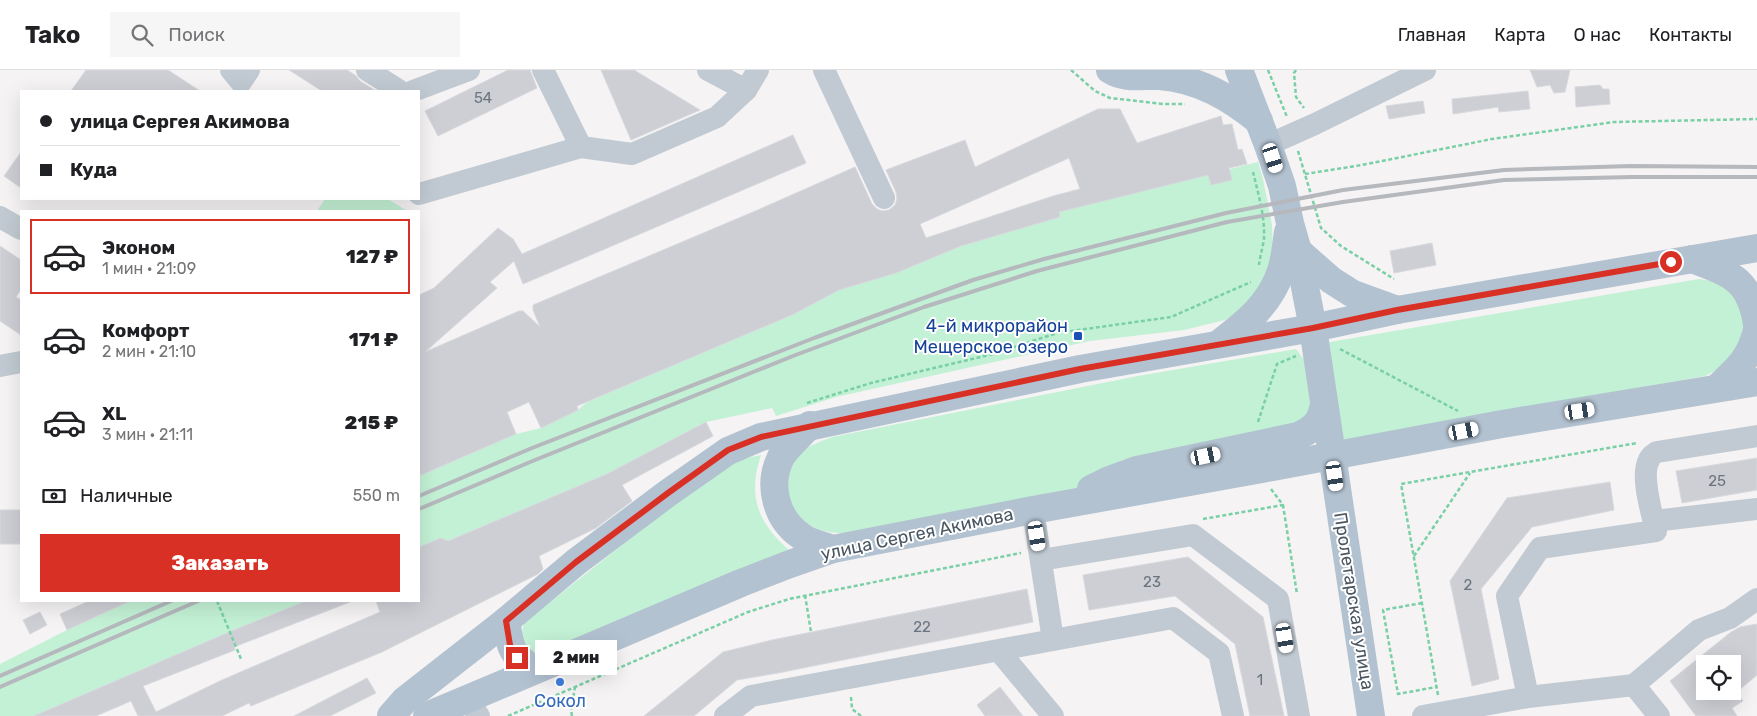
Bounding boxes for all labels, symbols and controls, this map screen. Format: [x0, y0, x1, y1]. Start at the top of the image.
search box [110, 12, 460, 57]
text: Tako [25, 21, 80, 49]
icon: search [128, 21, 156, 49]
text: Поиск [168, 23, 225, 46]
text: Главная [1398, 24, 1466, 46]
text: Карта [1494, 24, 1546, 46]
text: О нас [1574, 24, 1621, 46]
text: Контакты [1649, 24, 1732, 46]
house number: 54 [474, 89, 492, 107]
text: улица Сергея Акимова [70, 110, 290, 133]
car [1261, 141, 1284, 175]
text: Куда [70, 158, 117, 181]
icon: car [42, 234, 87, 279]
text: Эконом [102, 236, 175, 259]
text: 127 ₽ [346, 245, 398, 268]
route start [1660, 251, 1682, 273]
text: 1 мин · 21:09 [102, 259, 196, 278]
place label: 4-й микрорайон Мещерское озеро [914, 315, 1068, 358]
icon: car [42, 317, 87, 362]
text: Комфорт [102, 319, 189, 342]
text: 171 ₽ [349, 328, 398, 351]
marker: 4-й микрорайон Мещерское озеро [1072, 330, 1084, 342]
text: 2 мин · 21:10 [102, 342, 196, 361]
icon: car [42, 400, 87, 445]
car [1564, 401, 1595, 421]
text: XL [102, 402, 126, 425]
text: 215 ₽ [345, 411, 398, 434]
car [1447, 421, 1480, 441]
text: 3 мин · 21:11 [102, 425, 193, 444]
car [1189, 446, 1222, 466]
car [1325, 460, 1344, 492]
house number: 25 [1708, 472, 1726, 490]
icon: cash [40, 482, 68, 510]
text: Наличные [80, 484, 173, 507]
text: 550 m [353, 486, 400, 505]
street label: улица Сергея Акимова [819, 503, 1015, 565]
street label: Пролетарская улица [1329, 511, 1379, 691]
car [1027, 520, 1046, 552]
button: Заказать [40, 534, 400, 592]
house number: 23 [1143, 573, 1161, 591]
house number: 2 [1464, 576, 1473, 594]
house number: 22 [913, 618, 931, 636]
car [1275, 622, 1294, 654]
callout: 2 мин [534, 640, 617, 676]
route end [506, 647, 528, 669]
text: 2 мин [553, 648, 599, 667]
map controls [1696, 655, 1741, 700]
button: locate [1696, 655, 1741, 700]
house number: 1 [1257, 671, 1263, 689]
marker: Сокол [554, 676, 566, 688]
place label: Сокол [534, 690, 586, 712]

